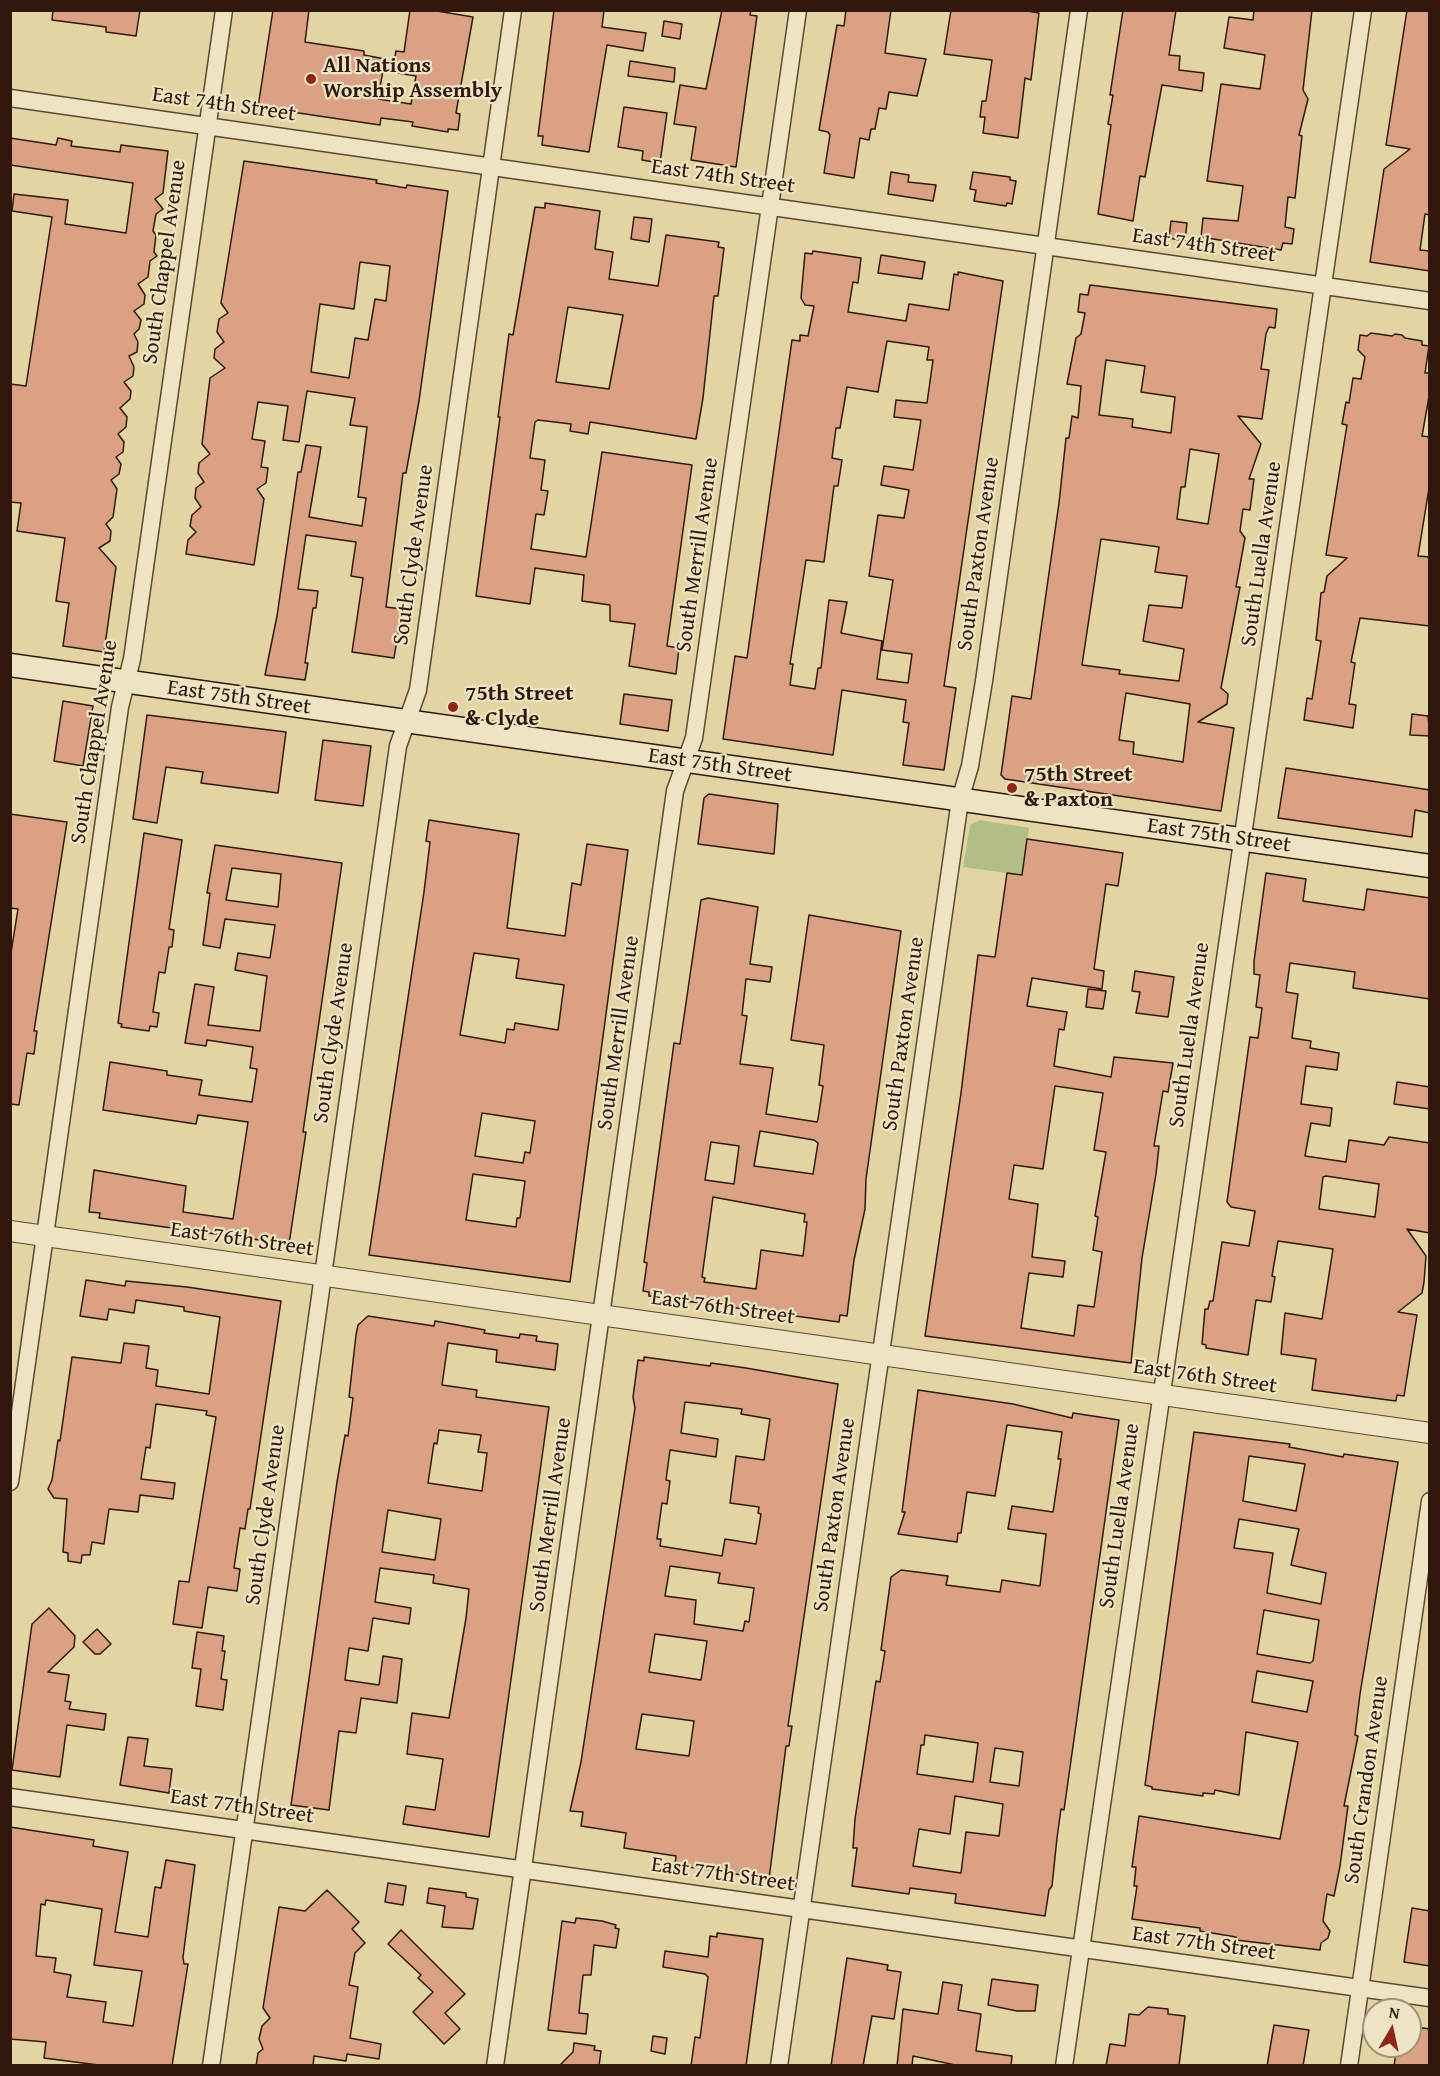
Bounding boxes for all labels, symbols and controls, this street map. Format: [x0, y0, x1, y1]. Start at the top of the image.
place label: All Nations Worship Assembly [323, 53, 502, 104]
marker: All Nations Worship Assembly [304, 72, 318, 86]
street label: East 74th Street [151, 82, 297, 128]
street label: East 74th Street [650, 154, 796, 200]
street label: South Chappel Avenue [138, 158, 192, 366]
street label: East 74th Street [1131, 223, 1277, 269]
street label: South Paxton Avenue [952, 455, 1006, 653]
street label: South Merrill Avenue [671, 456, 725, 654]
street label: South Luella Avenue [1236, 460, 1288, 648]
street label: South Clyde Avenue [388, 463, 440, 647]
street label: South Chappel Avenue [66, 638, 124, 846]
street label: East 75th Street [166, 675, 312, 721]
place label: 75th Street & Clyde [465, 681, 574, 732]
marker: 75th Street & Clyde [446, 700, 460, 714]
street label: East 75th Street [647, 743, 793, 789]
place label: 75th Street & Paxton [1024, 762, 1133, 813]
marker: 75th Street & Paxton [1005, 781, 1019, 795]
street label: East 75th Street [1146, 813, 1292, 859]
street label: South Merrill Avenue [592, 934, 646, 1132]
street label: South Paxton Avenue [877, 935, 931, 1133]
street label: South Clyde Avenue [308, 941, 360, 1125]
street label: South Luella Avenue [1164, 941, 1216, 1129]
street label: East 76th Street [169, 1217, 315, 1263]
street label: East 76th Street [650, 1285, 796, 1331]
street label: East 76th Street [1132, 1354, 1278, 1400]
street label: South Merrill Avenue [524, 1416, 578, 1614]
street label: South Paxton Avenue [808, 1416, 862, 1614]
street label: South Luella Avenue [1094, 1422, 1146, 1610]
street label: South Clyde Avenue [240, 1423, 292, 1607]
street label: South Crandon Avenue [1339, 1674, 1395, 1886]
street label: East 77th Street [169, 1784, 315, 1830]
street label: East 77th Street [650, 1852, 796, 1898]
street label: East 77th Street [1131, 1921, 1277, 1967]
north arrow [1362, 1998, 1422, 2058]
text: N [1387, 2000, 1402, 2025]

